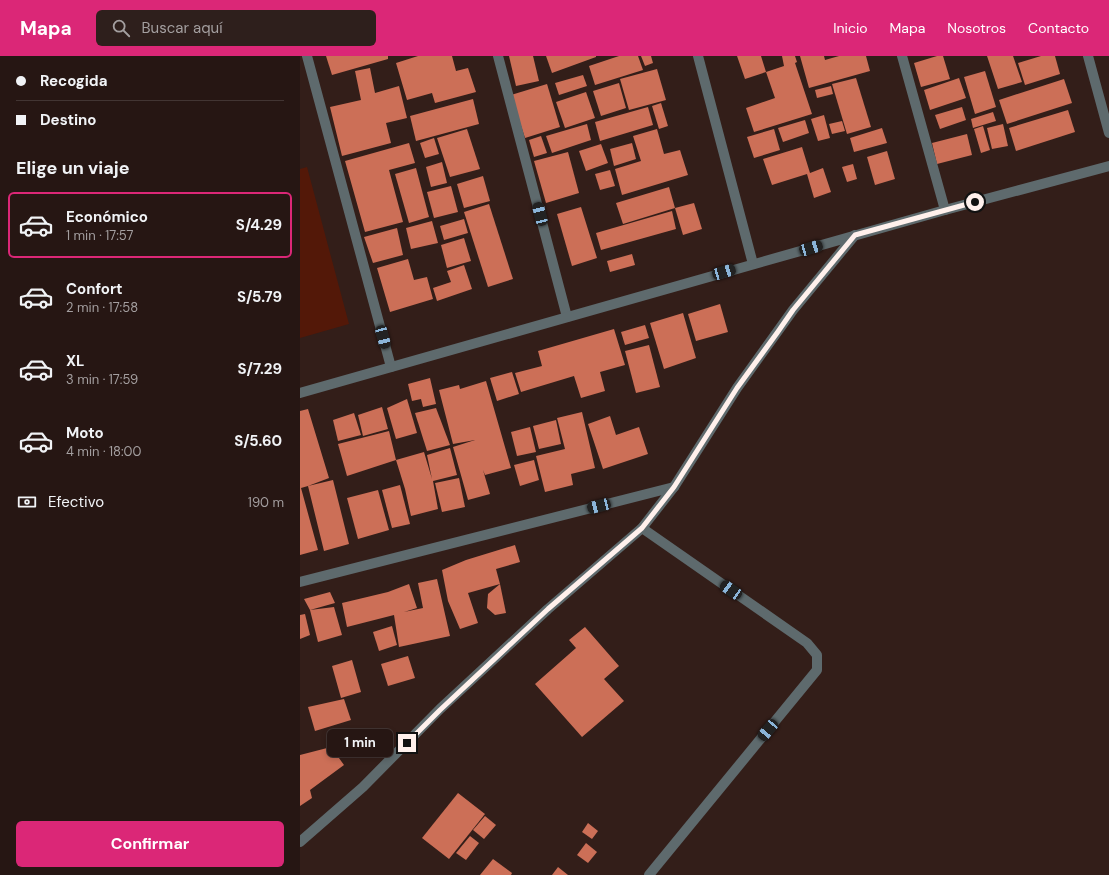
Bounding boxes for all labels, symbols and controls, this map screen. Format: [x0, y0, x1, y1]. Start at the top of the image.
search box [96, 10, 376, 46]
text: Mapa [20, 16, 72, 41]
icon: search [110, 17, 132, 39]
text: Buscar aquí [142, 18, 223, 38]
text: Inicio [833, 19, 868, 37]
text: Mapa [890, 19, 925, 37]
text: Nosotros [947, 19, 1006, 37]
text: Contacto [1028, 19, 1089, 37]
text: Recogida [40, 71, 107, 91]
text: Destino [40, 110, 96, 130]
text: Elige un viaje [16, 156, 130, 180]
route start [966, 193, 984, 211]
car [531, 201, 549, 227]
icon: car [18, 207, 54, 243]
text: Económico [66, 207, 148, 227]
text: S/4.29 [236, 215, 282, 235]
text: 1 min · 17:57 [66, 227, 133, 244]
car [798, 239, 824, 257]
car [711, 263, 737, 281]
icon: car [18, 279, 54, 315]
text: Confort [66, 279, 123, 299]
text: S/5.79 [237, 287, 282, 307]
text: 2 min · 17:58 [66, 299, 138, 316]
car [374, 324, 392, 350]
icon: car [18, 351, 54, 387]
text: XL [66, 351, 84, 371]
text: S/7.29 [237, 359, 282, 379]
text: 3 min · 17:59 [66, 371, 138, 388]
icon: car [18, 423, 54, 459]
text: Moto [66, 423, 104, 443]
text: S/5.60 [234, 431, 282, 451]
text: 4 min · 18:00 [66, 443, 141, 460]
icon: cash [16, 491, 38, 513]
text: Efectivo [48, 492, 104, 512]
text: 190 m [248, 494, 284, 511]
car [586, 497, 612, 515]
car [718, 578, 744, 602]
car [756, 717, 780, 743]
callout: 1 min [327, 729, 393, 757]
text: 1 min [344, 734, 376, 751]
route end [398, 734, 416, 752]
button: Confirmar [16, 821, 284, 867]

